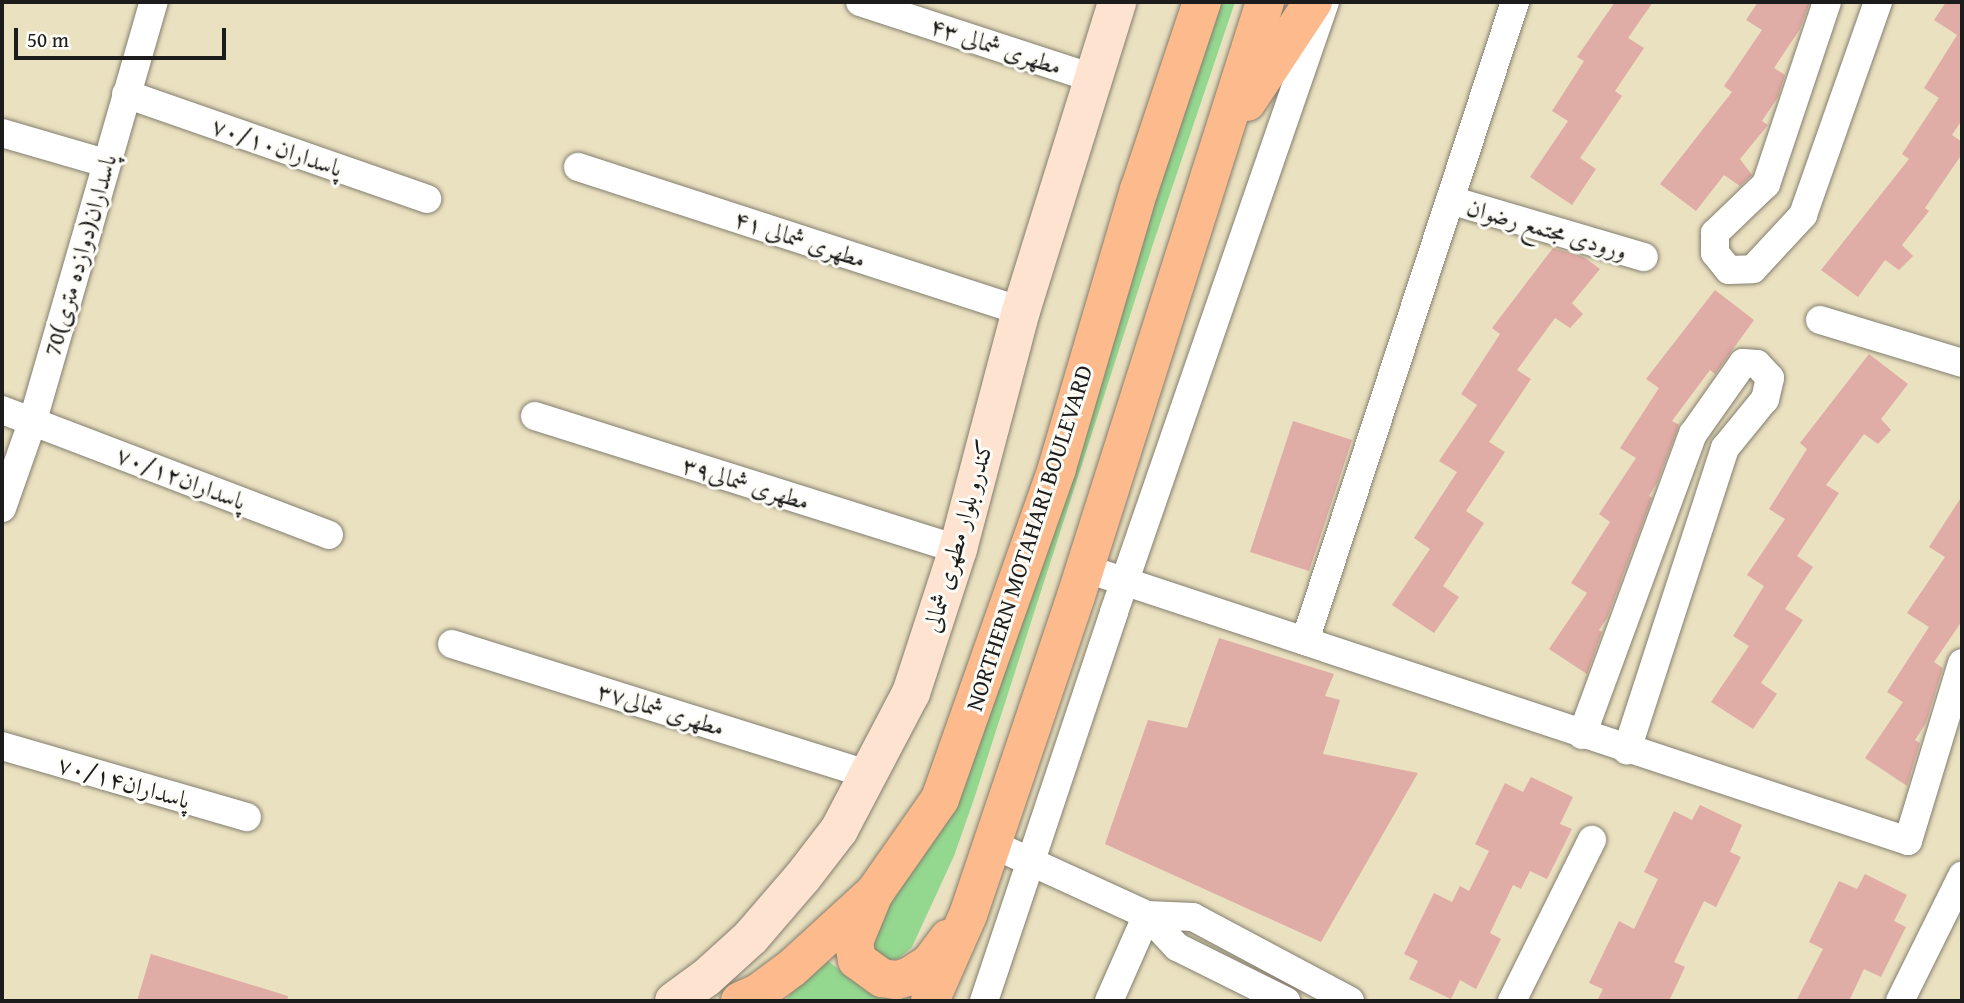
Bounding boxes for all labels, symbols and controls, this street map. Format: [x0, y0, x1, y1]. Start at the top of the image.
street label: مطهرى شمالى ۴۳ [927, 11, 1065, 81]
scale bar [18, 14, 229, 58]
text: 50 m [27, 24, 69, 55]
street label: پاسداران۷۰/۱۰ [208, 111, 346, 183]
street label: 70پاسداران(دوازده متری) [37, 151, 123, 359]
street label: ورودی مجتمع رضوان [1464, 192, 1630, 266]
street label: ۴۱ مطهرى شمالى [731, 204, 869, 274]
street label: NORTHERN MOTAHARI BOULEVARD [959, 361, 1099, 715]
street label: کندرو بلوار مطهری شمالی [917, 436, 999, 636]
street label: پاسداران۷۰/۱۲ [112, 440, 250, 516]
street label: مطهرى شمالى۳۹ [679, 450, 813, 516]
street label: مطهرى شمالى۳۷ [594, 676, 728, 742]
street label: پاسداران۷۰/۱۴ [55, 749, 193, 815]

